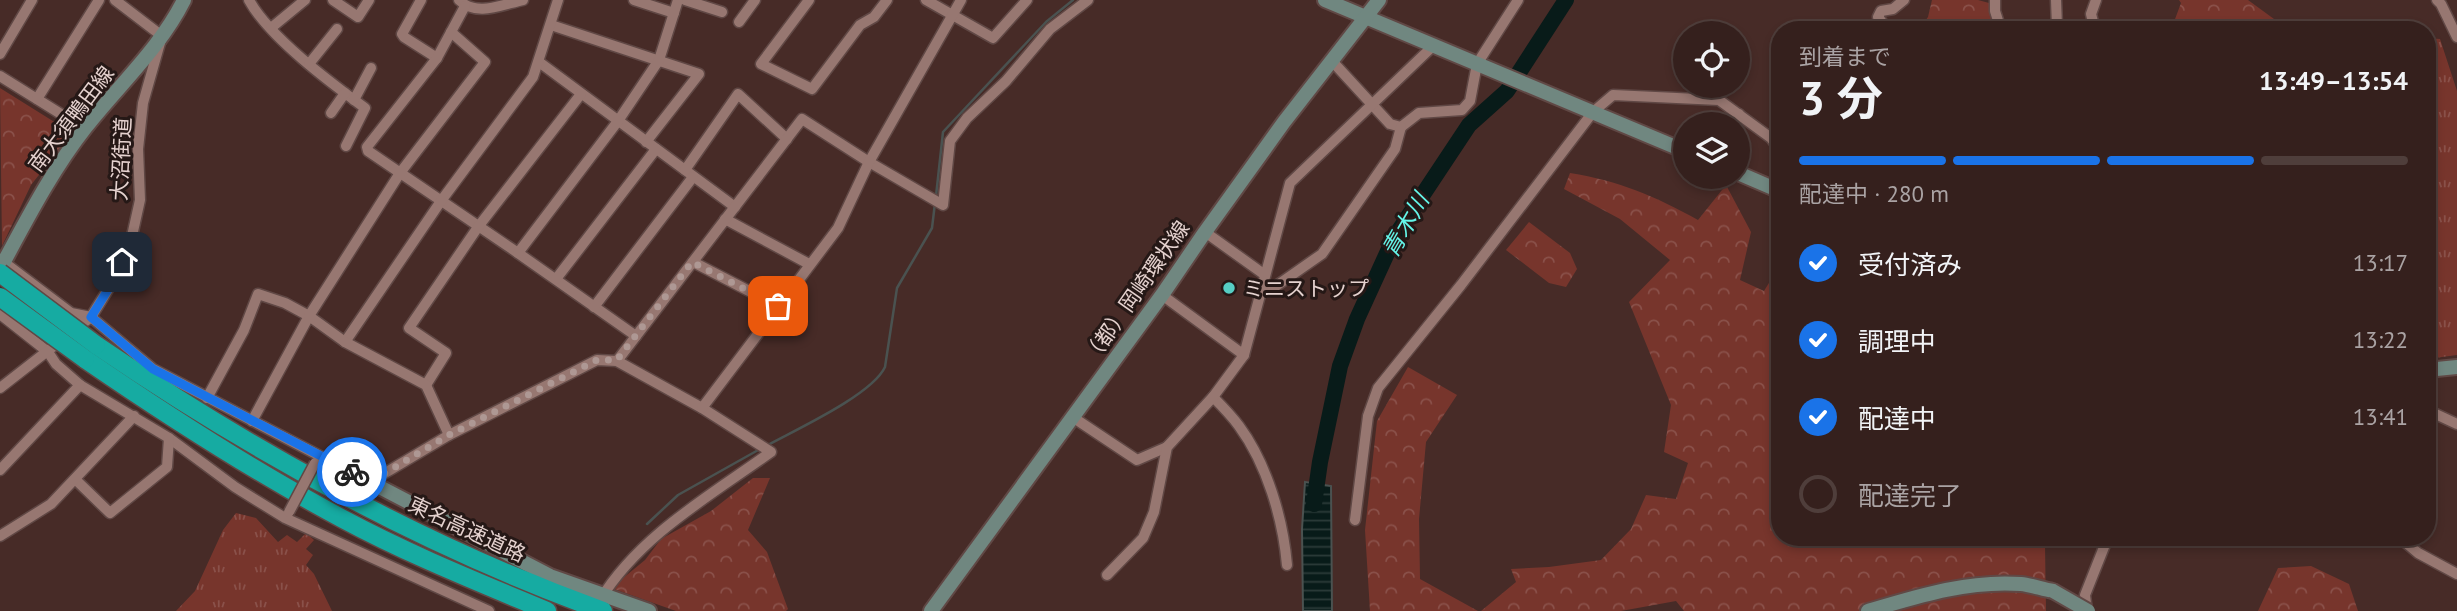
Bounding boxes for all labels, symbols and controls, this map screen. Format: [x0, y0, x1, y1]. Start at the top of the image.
map controls [1673, 21, 1750, 189]
button: locate [1673, 21, 1750, 98]
text: 到着まで [1799, 42, 1891, 71]
street label: 南大須鴨田線 [22, 61, 120, 177]
text: 13:49–13:54 [2259, 64, 2408, 97]
text: 3 分 [1799, 68, 1883, 128]
button: layers [1673, 112, 1750, 189]
street label: 大沼街道 [105, 116, 137, 202]
text: 配達中 · 280 m [1799, 179, 1949, 208]
water label: 青木川 [1375, 185, 1436, 262]
street label: （都）岡崎環状線 [1077, 215, 1195, 369]
pin [92, 232, 152, 292]
icon: home [103, 243, 141, 281]
icon: check [1799, 244, 1837, 282]
text: 受付済み [1858, 248, 1962, 281]
text: 13:17 [2353, 248, 2408, 277]
place label: ミニストップ [1243, 275, 1369, 302]
pin [748, 276, 808, 336]
marker: ミニストップ [1221, 280, 1237, 296]
icon: bag [759, 287, 797, 325]
icon: check [1799, 321, 1837, 359]
text: 調理中 [1858, 325, 1936, 358]
text: 13:22 [2353, 325, 2408, 354]
icon: check [1799, 398, 1837, 436]
text: 配達中 [1858, 402, 1936, 435]
text: 13:41 [2353, 402, 2408, 431]
courier [317, 437, 387, 507]
icon: bike [333, 453, 371, 491]
text: 配達完了 [1858, 479, 1962, 512]
street label: 東名高速道路 [404, 490, 530, 568]

